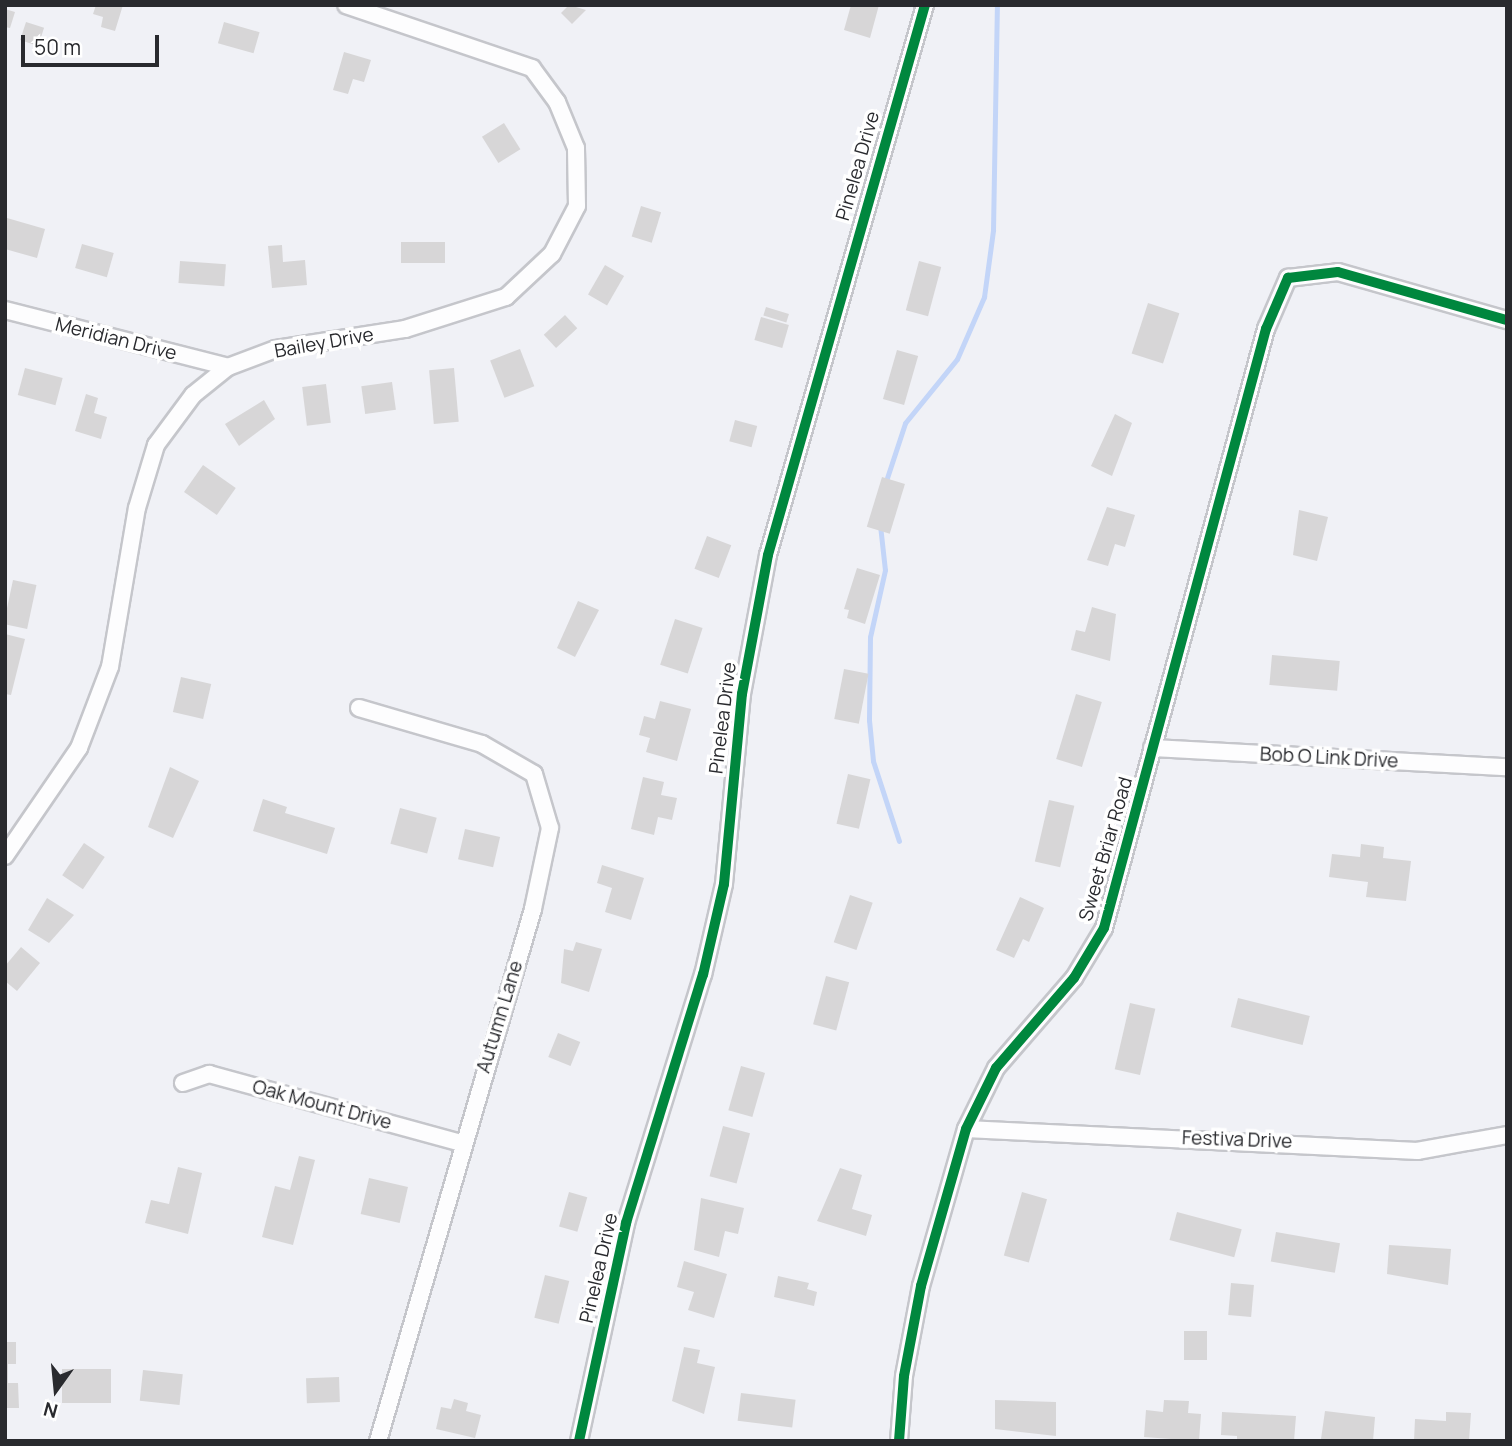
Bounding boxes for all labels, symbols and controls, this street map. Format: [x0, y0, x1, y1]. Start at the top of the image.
scale bar [24, 21, 163, 65]
text: 50 m [34, 33, 81, 61]
street label: Pinelea Drive [832, 109, 884, 223]
street label: Meridian Drive [53, 313, 179, 365]
street label: Bailey Drive [273, 323, 375, 363]
street label: Pinelea Drive [705, 661, 741, 775]
street label: Bob O Link Drive [1259, 743, 1399, 773]
street label: Sweet Briar Road [1075, 774, 1137, 924]
street label: Autumn Lane [472, 958, 528, 1076]
street label: Oak Mount Drive [250, 1075, 394, 1135]
street label: Festiva Drive [1182, 1127, 1292, 1153]
street label: Pinelea Drive [575, 1211, 623, 1325]
north arrow [21, 1355, 91, 1425]
text: N [41, 1396, 61, 1425]

